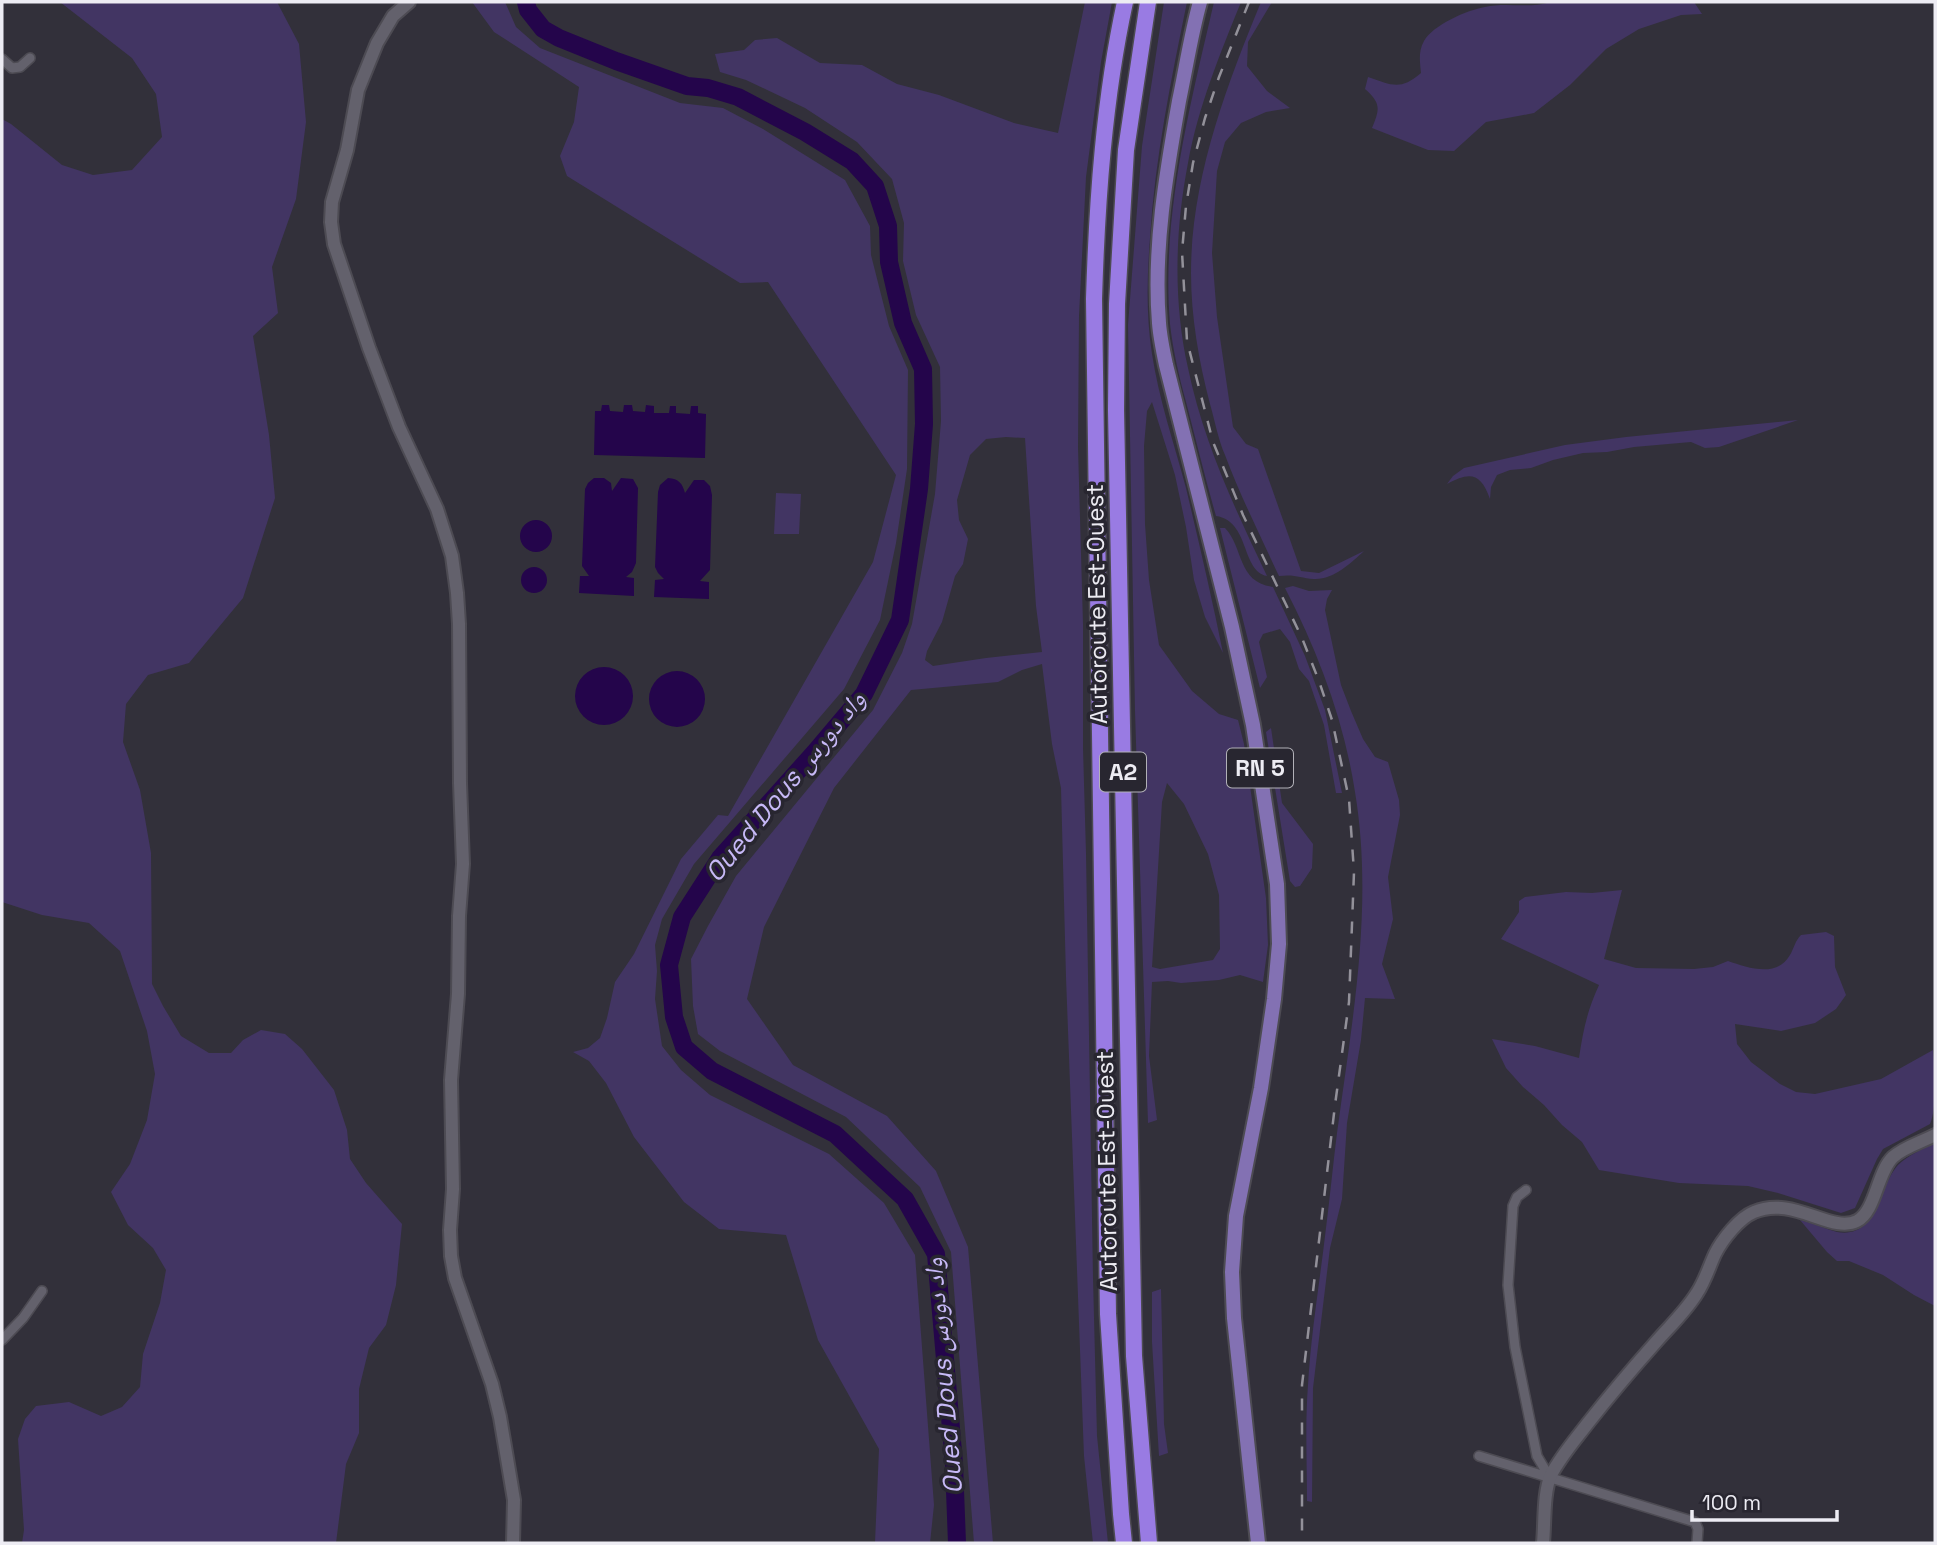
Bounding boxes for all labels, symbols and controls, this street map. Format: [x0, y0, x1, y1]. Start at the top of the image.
street label: Autoroute Est-Ouest [1079, 484, 1114, 724]
water label: Oued Dous واد دورس [697, 683, 873, 889]
road number: RN 5 [1227, 748, 1293, 788]
road number: A2 [1100, 752, 1146, 792]
street label: Autoroute Est-Ouest [1089, 1051, 1124, 1291]
water label: Oued Dous واد دورس [916, 1257, 970, 1495]
scale bar [1692, 1478, 1837, 1522]
text: 100 m [1702, 1489, 1761, 1516]

